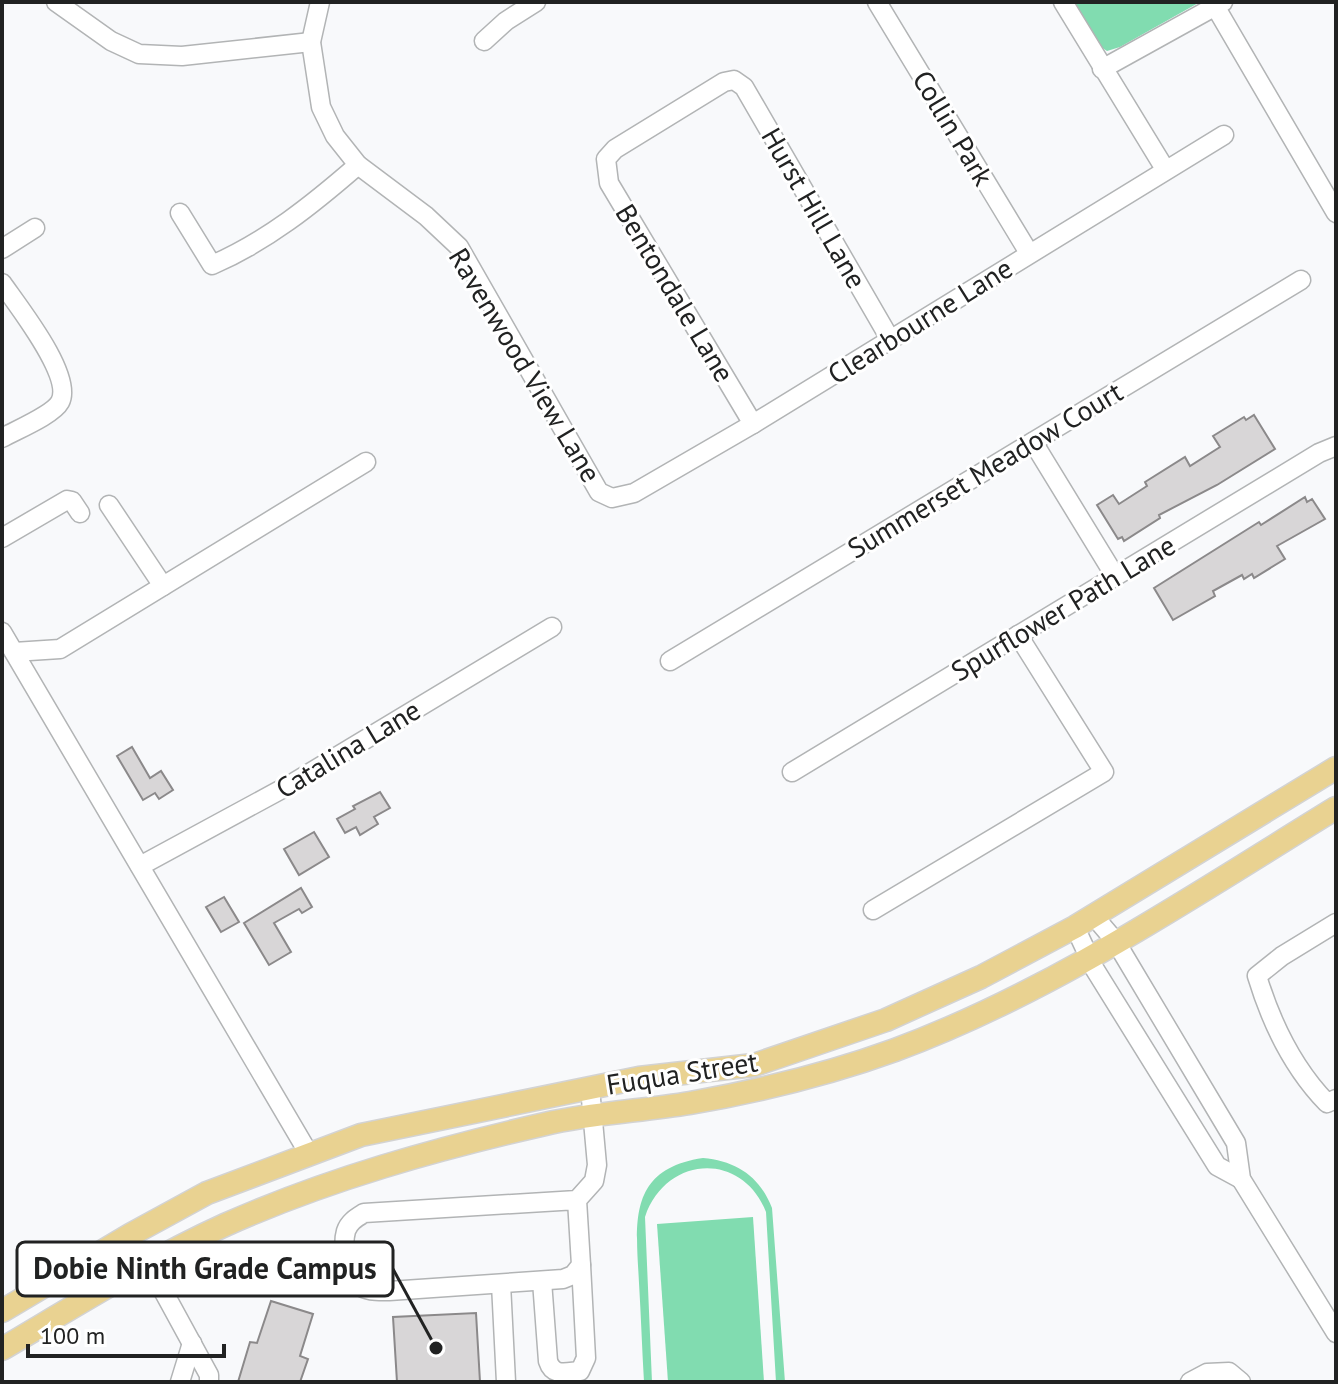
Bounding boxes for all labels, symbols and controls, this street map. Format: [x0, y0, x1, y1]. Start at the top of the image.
street label: Collin Park [905, 63, 1003, 193]
street label: Hurst Hill Lane [753, 121, 875, 295]
street label: Bentondale Lane [608, 197, 743, 389]
street label: Ravenwood View Lane [441, 241, 610, 489]
street label: Clearbourne Lane [821, 249, 1019, 392]
street label: Summerset Meadow Court [840, 372, 1130, 566]
street label: Spurflower Path Lane [944, 526, 1182, 689]
street label: Catalina Lane [269, 691, 427, 806]
street label: Fuqua Street [604, 1042, 761, 1103]
callout: Dobie Ninth Grade Campus [17, 1242, 393, 1296]
text: Dobie Ninth Grade Campus [33, 1248, 377, 1287]
scale bar [28, 1308, 224, 1358]
text: 100 m [40, 1320, 105, 1351]

